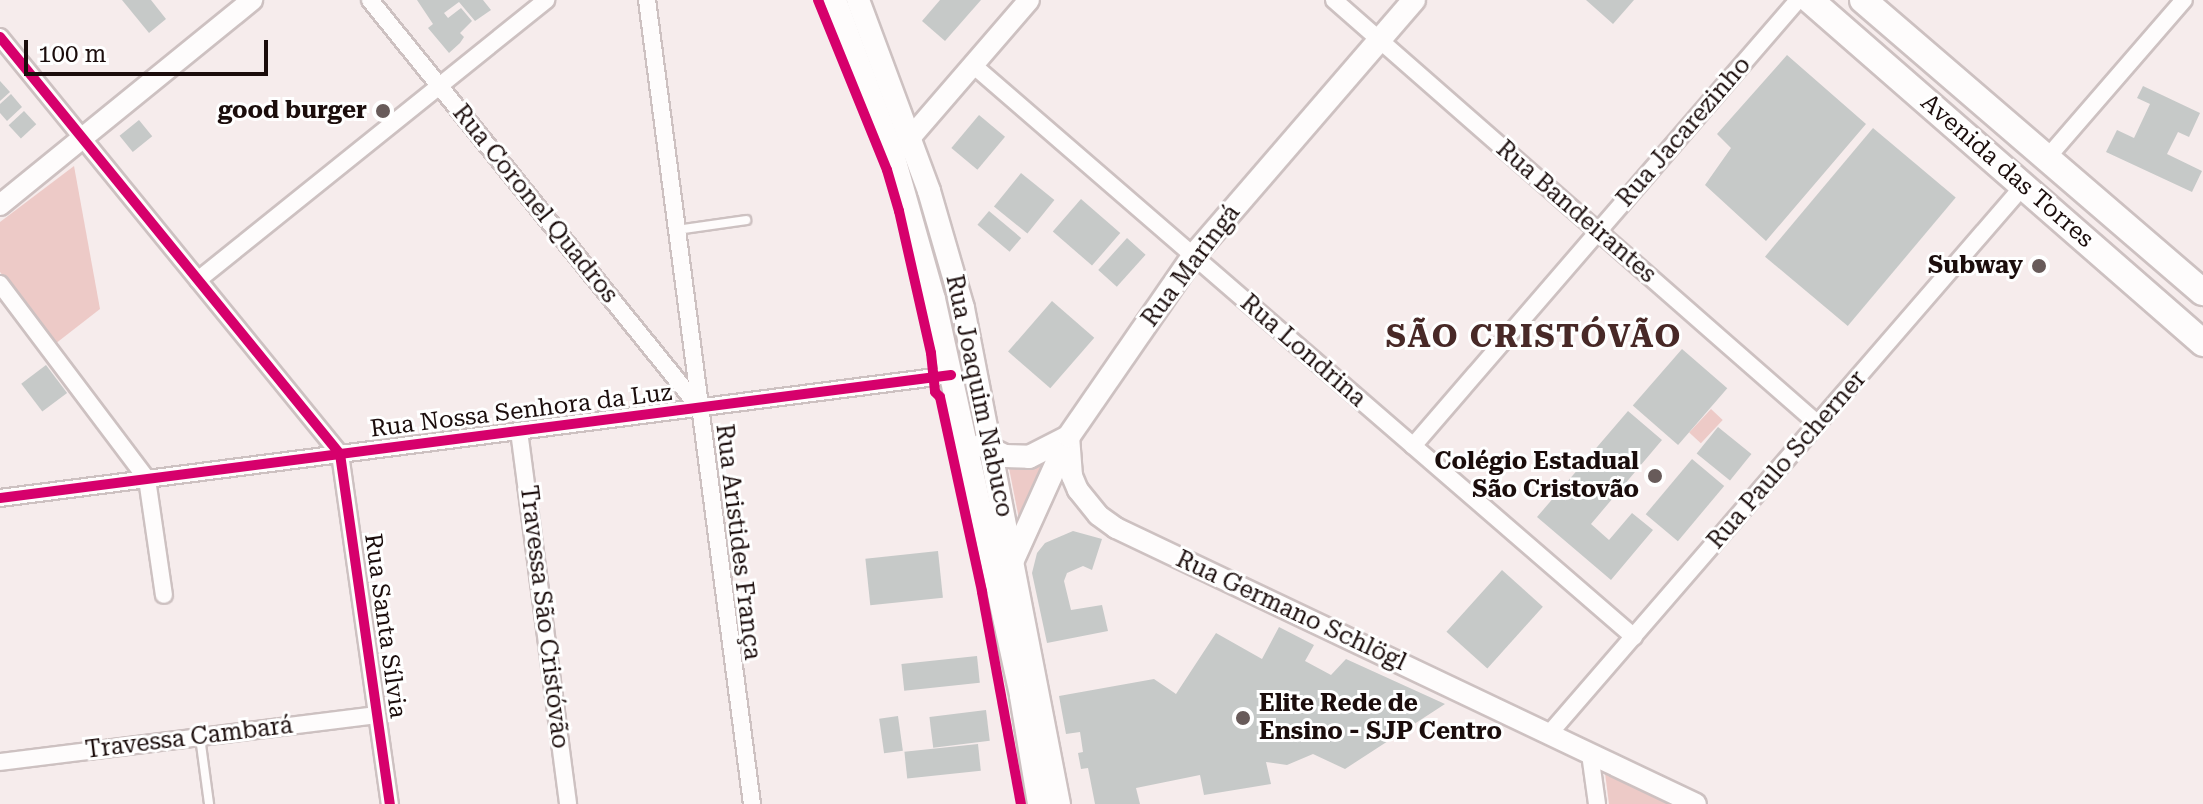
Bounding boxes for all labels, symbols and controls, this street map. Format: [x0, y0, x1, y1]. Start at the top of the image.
scale bar [28, 24, 272, 74]
text: 100 m [38, 40, 106, 68]
street label: Rua Jacarezinho [1611, 51, 1757, 213]
street label: Avenida das Torres [1915, 88, 2099, 254]
place label: good burger [218, 97, 367, 125]
street label: Rua Coronel Quadros [446, 99, 624, 309]
marker: good burger [374, 102, 392, 120]
street label: Rua Bandeirantes [1490, 135, 1662, 289]
street label: Rua Maringá [1136, 199, 1246, 333]
place label: Subway [1928, 252, 2023, 280]
marker: Subway [2030, 257, 2048, 275]
street label: Rua Joaquim Nabuco [939, 272, 1019, 520]
street label: Rua Londrina [1234, 289, 1372, 413]
district label: SÃO CRISTÓVÃO [1386, 317, 1682, 355]
street label: Rua Paulo Scherner [1702, 365, 1872, 555]
street label: Rua Nossa Senhora da Luz [369, 378, 673, 444]
street label: Rua Aristides França [709, 422, 767, 662]
place label: Colégio Estadual São Cristovão [1435, 448, 1639, 504]
marker: Colégio Estadual São Cristovão [1646, 467, 1664, 485]
street label: Travessa São Cristóvão [514, 484, 574, 750]
street label: Rua Santa Sílvia [358, 532, 412, 720]
street label: Rua Germano Schlögl [1171, 545, 1411, 677]
place label: Elite Rede de Ensino - SJP Centro [1259, 690, 1502, 746]
marker: Elite Rede de Ensino - SJP Centro [1234, 709, 1252, 727]
street label: Travessa Cambará [84, 711, 294, 765]

